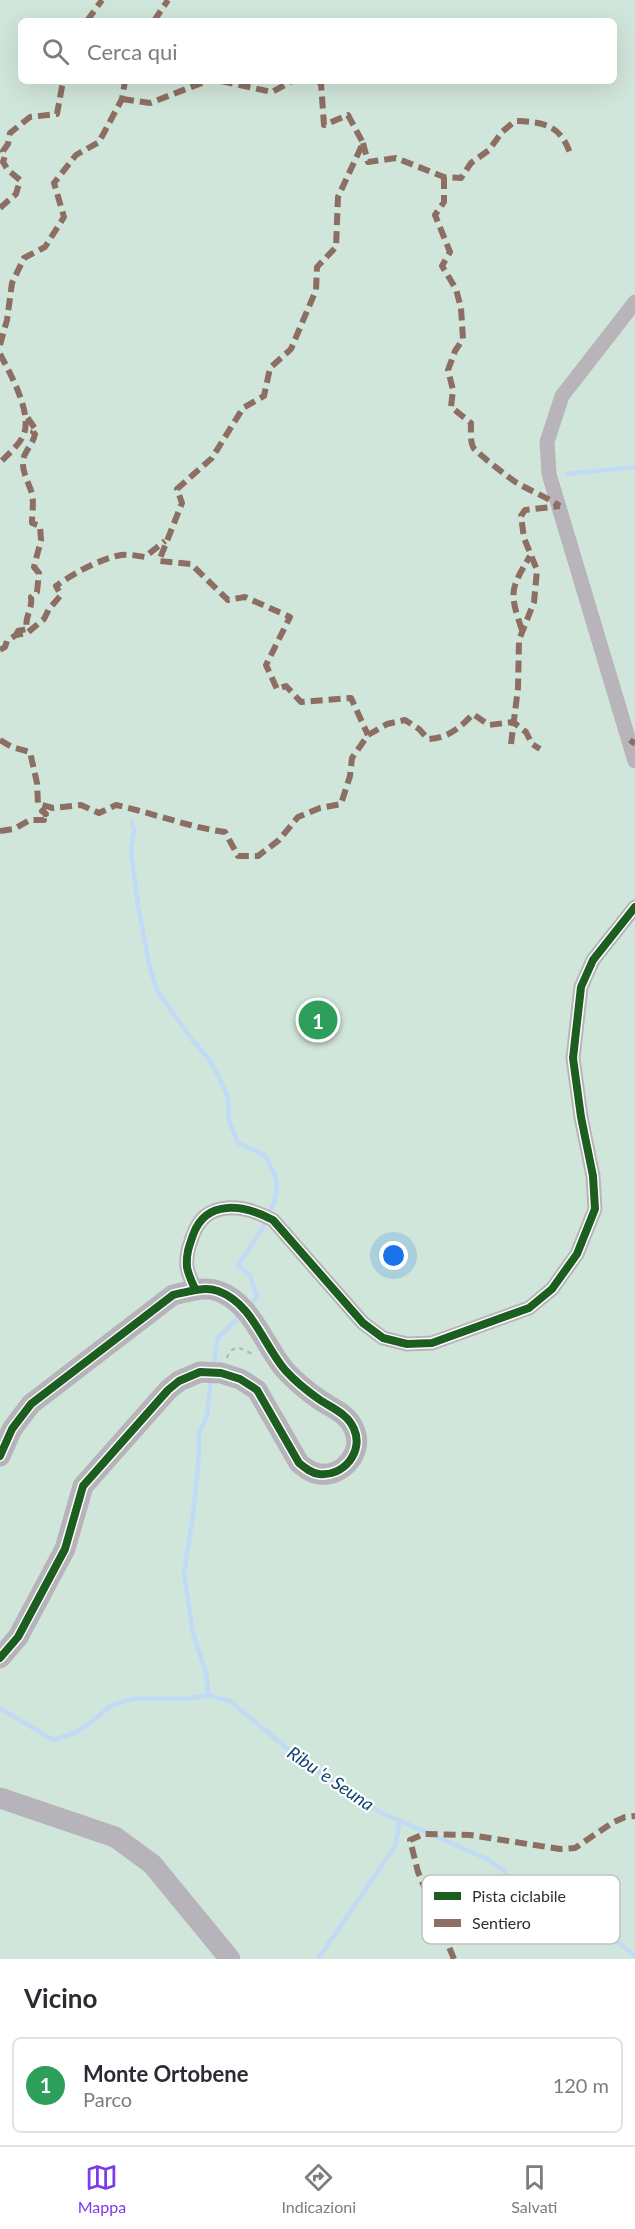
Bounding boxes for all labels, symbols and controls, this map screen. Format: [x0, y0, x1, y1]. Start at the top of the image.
search box [18, 18, 617, 84]
icon: search [39, 35, 72, 68]
text: Cerca qui [87, 38, 178, 65]
pin: 1 [298, 998, 338, 1042]
your location [379, 1241, 408, 1270]
water label: Ribu 'e Seuna [284, 1741, 378, 1815]
legend [422, 1875, 620, 1944]
text: Pista ciclabile [472, 1886, 566, 1905]
text: Sentiero [472, 1913, 531, 1932]
text: Vicino [24, 1982, 97, 2014]
text: Monte Ortobene [83, 2060, 248, 2087]
text: 1 [40, 2073, 51, 2097]
text: 120 m [553, 2073, 609, 2097]
text: Parco [83, 2087, 132, 2111]
tab: Mappa [78, 2161, 126, 2216]
tab: Indicazioni [281, 2161, 356, 2216]
tab: Salvati [511, 2161, 557, 2216]

